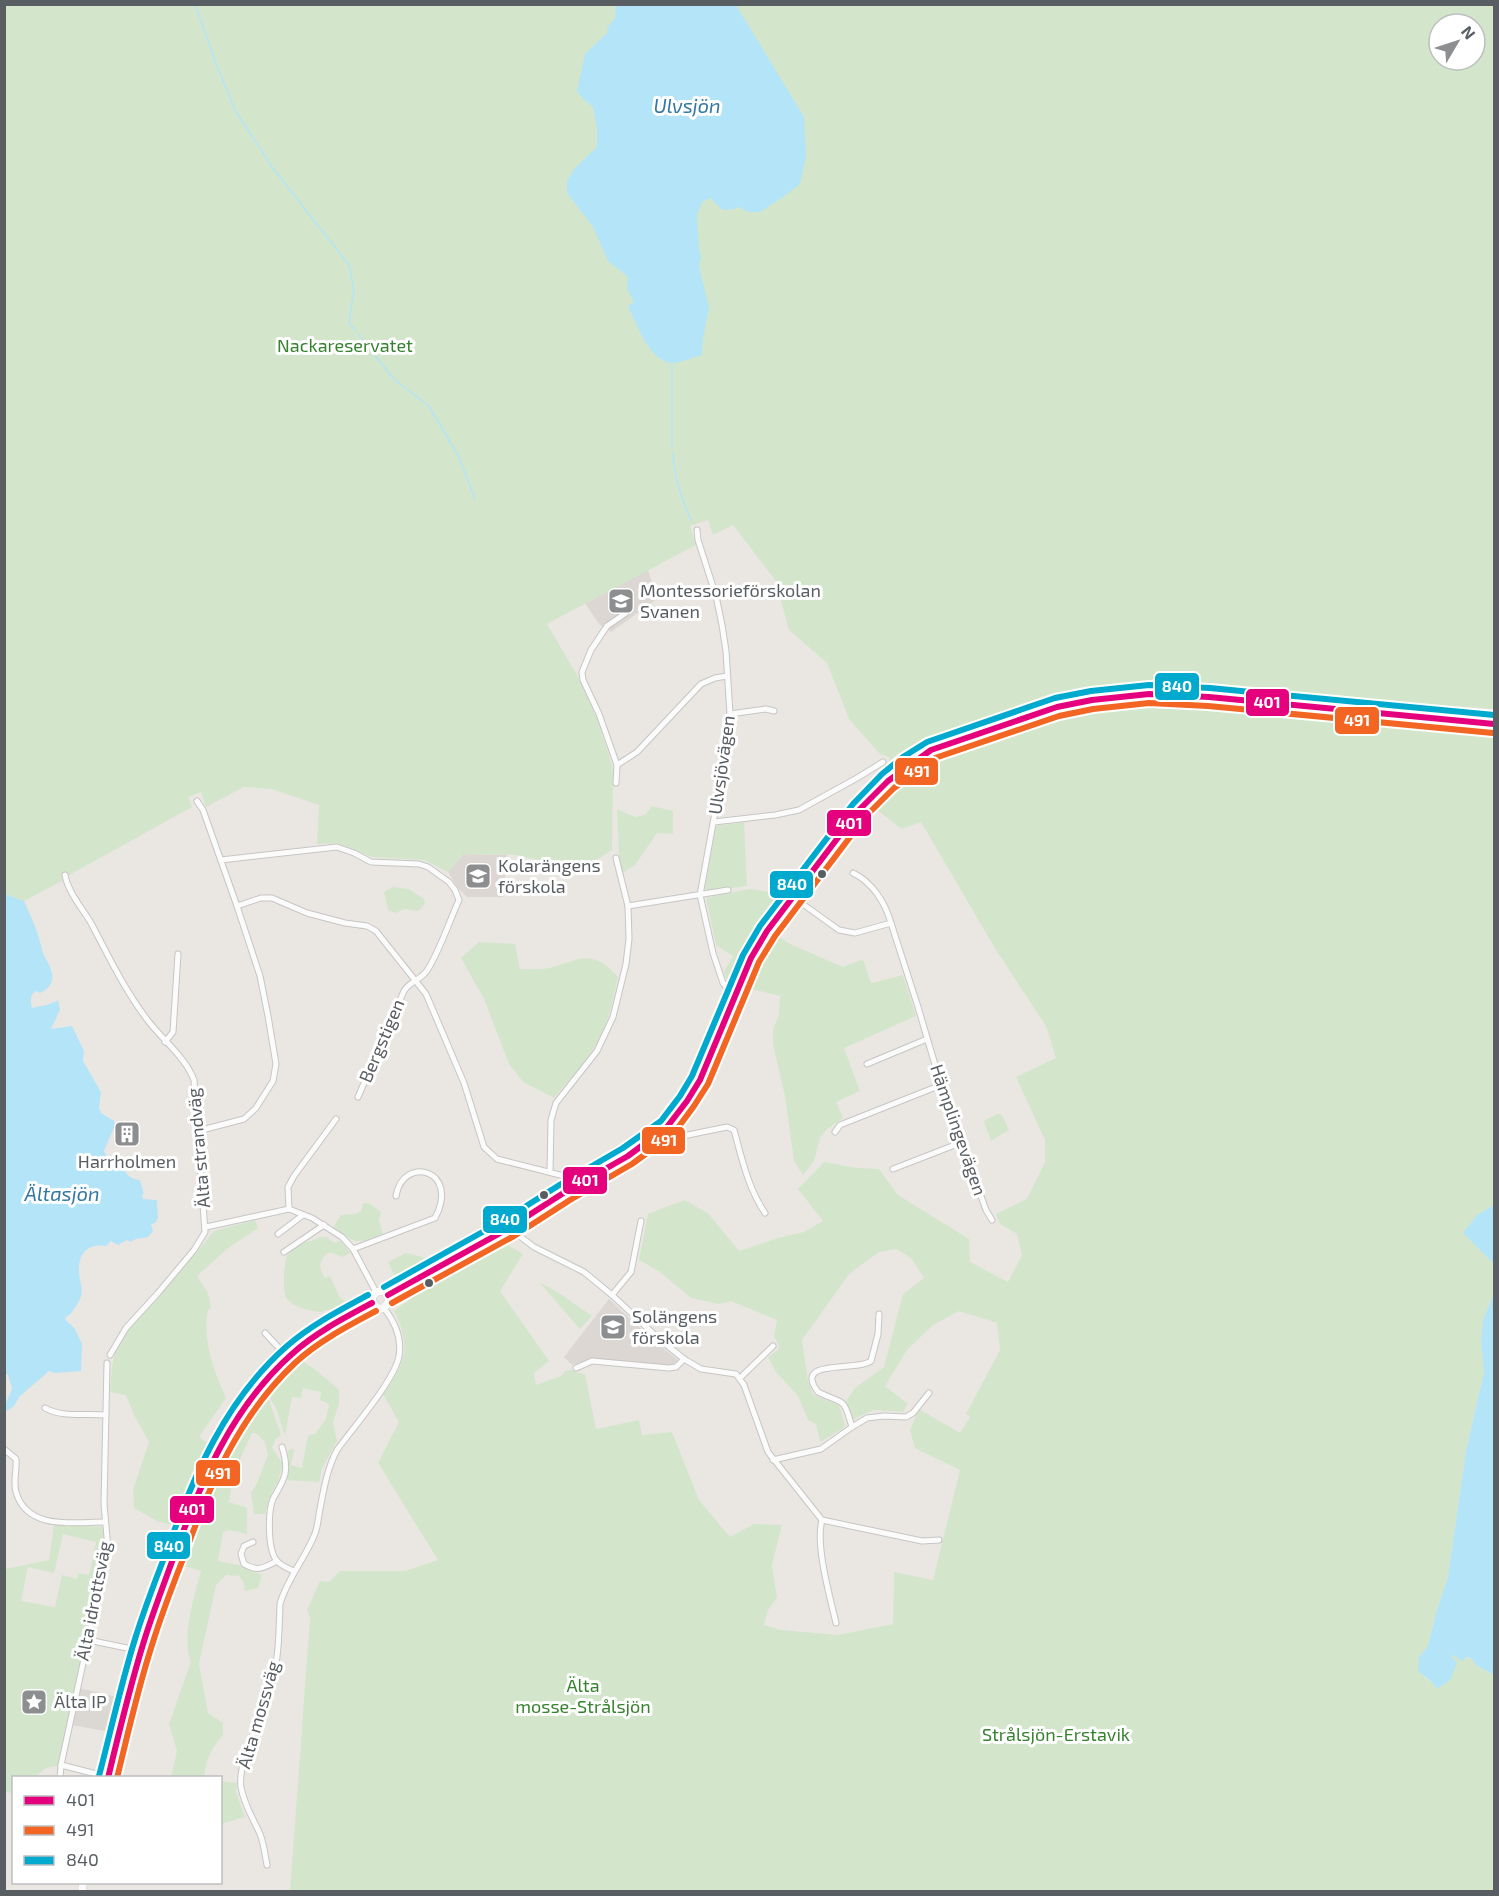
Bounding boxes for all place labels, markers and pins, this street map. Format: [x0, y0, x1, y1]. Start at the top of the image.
place label: Montessorieförskolan Svanen [640, 579, 821, 622]
school or university icon: Montessorieförskolan Svanen [606, 586, 636, 616]
place label: Kolarängens förskola [498, 854, 601, 897]
school or university icon: Kolarängens förskola [463, 861, 493, 891]
unlabelled marker [816, 868, 828, 880]
building icon: Harrholmen [112, 1119, 142, 1149]
place label: Harrholmen [78, 1150, 176, 1172]
unlabelled marker [538, 1189, 550, 1201]
unlabelled marker [423, 1277, 435, 1289]
place label: Solängens förskola [632, 1305, 717, 1348]
school or university icon: Solängens förskola [598, 1312, 628, 1342]
place icon: Älta IP [19, 1687, 49, 1717]
place label: Älta IP [54, 1690, 107, 1712]

